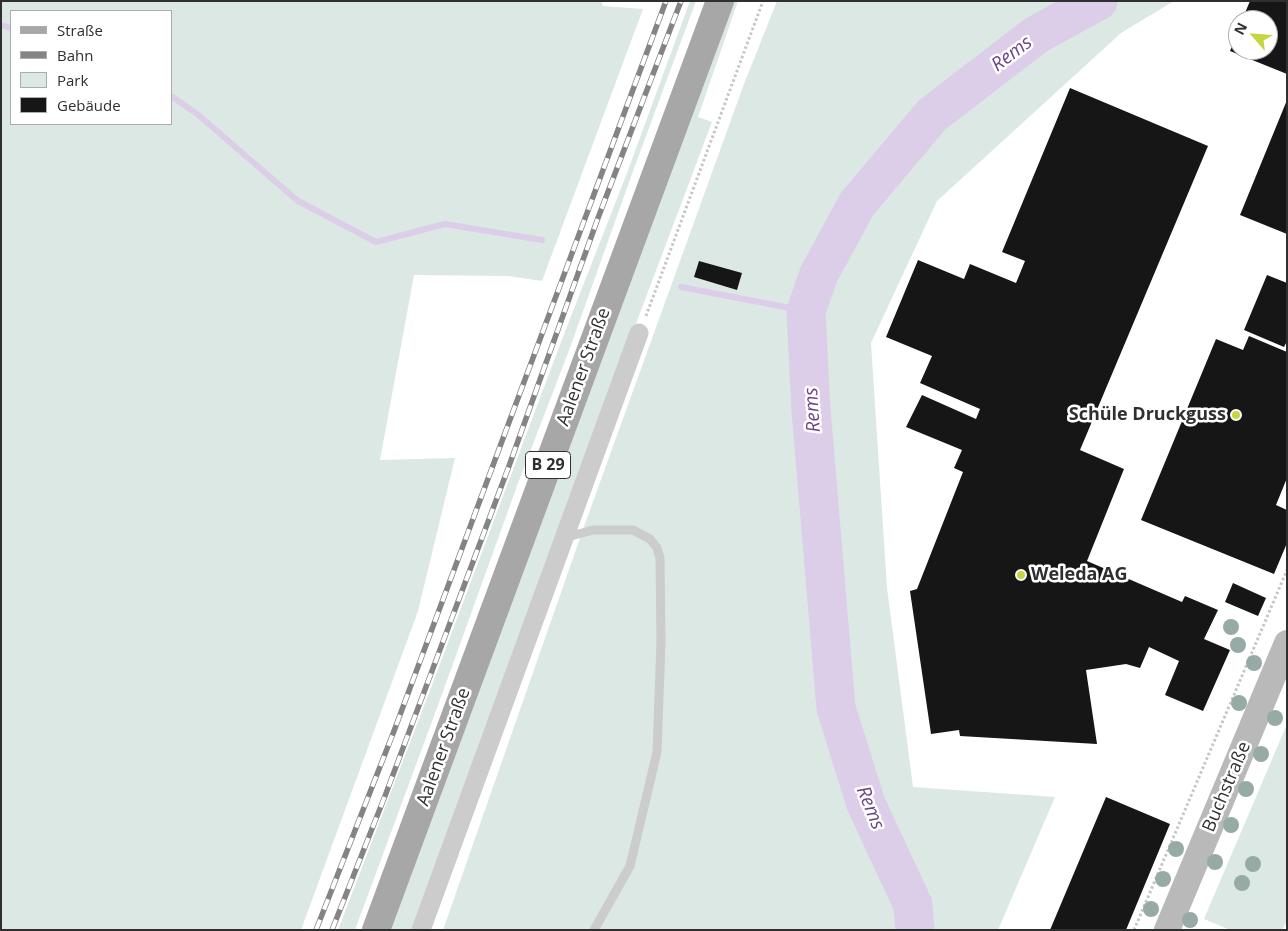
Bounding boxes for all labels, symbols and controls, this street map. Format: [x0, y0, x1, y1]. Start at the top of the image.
legend [10, 10, 172, 125]
north arrow [1228, 10, 1278, 60]
text: N [1229, 19, 1251, 38]
text: Straße [57, 20, 103, 40]
water label: Rems [987, 31, 1037, 77]
text: Bahn [57, 45, 93, 65]
text: Park [57, 70, 88, 90]
text: Gebäude [57, 95, 121, 115]
street label: Aalener Straße [553, 305, 615, 429]
water label: Rems [800, 387, 826, 433]
place label: Schüle Druckguss [1069, 404, 1226, 426]
marker: Schüle Druckguss [1230, 409, 1242, 421]
road number: B 29 [526, 452, 570, 478]
place label: Weleda AG [1031, 564, 1128, 586]
marker: Weleda AG [1015, 569, 1027, 581]
street label: Aalener Straße [413, 685, 475, 809]
street label: Buchstraße [1198, 739, 1256, 835]
water label: Rems [851, 783, 889, 833]

